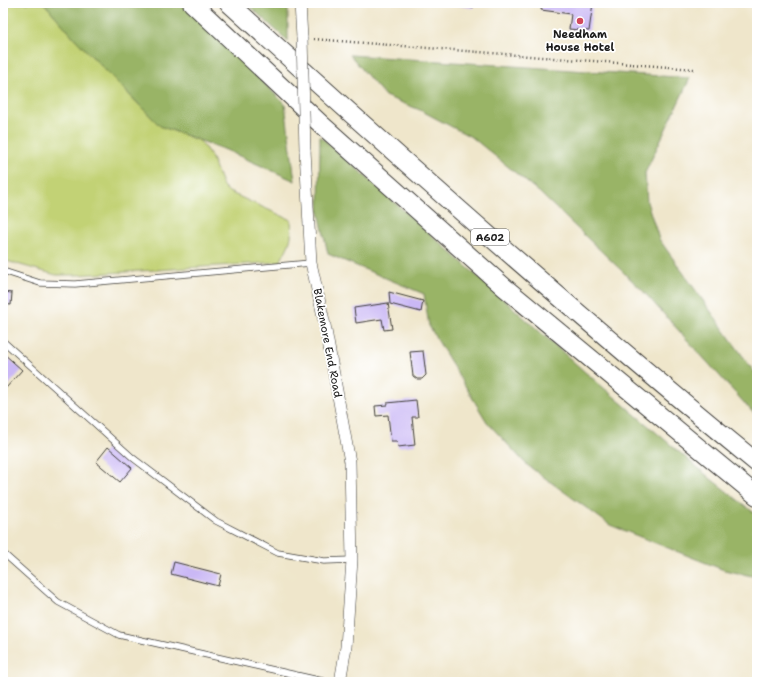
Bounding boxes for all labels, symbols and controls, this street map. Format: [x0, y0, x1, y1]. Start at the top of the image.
marker: Needham House Hotel [575, 16, 585, 26]
place label: Needham House Hotel [546, 27, 615, 55]
road number: A602 [471, 229, 509, 245]
street label: Blakemore End Road [310, 287, 345, 399]

